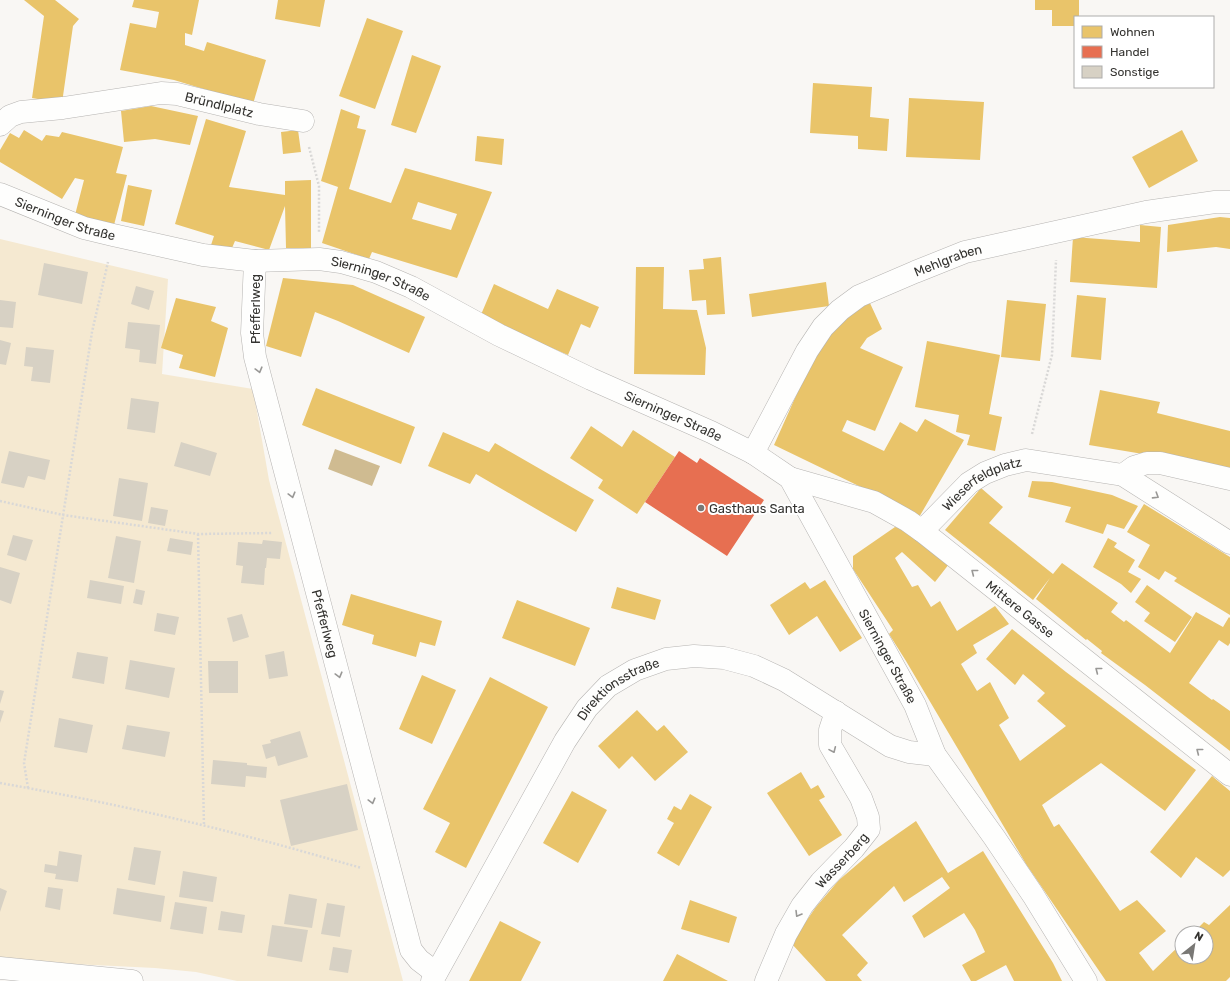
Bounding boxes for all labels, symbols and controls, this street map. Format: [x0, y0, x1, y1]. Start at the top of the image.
legend [1074, 16, 1214, 88]
text: Wohnen [1110, 25, 1155, 39]
text: Handel [1110, 45, 1149, 59]
text: Sonstige [1110, 65, 1159, 79]
street label: Bründlplatz [183, 89, 255, 120]
street label: Sierninger Straße [13, 194, 117, 243]
street label: Mehlgraben [912, 241, 983, 280]
street label: Sierninger Straße [330, 254, 433, 304]
street label: Pfefferlweg [248, 274, 264, 344]
one-way arrow [254, 366, 263, 373]
street label: Sierninger Straße [622, 388, 725, 444]
street label: Wieserfeldplatz [939, 454, 1023, 514]
one-way arrow [1152, 491, 1159, 499]
one-way arrow [287, 492, 296, 499]
place label: Gasthaus Santa [709, 501, 805, 516]
marker: Gasthaus Santa [696, 503, 706, 513]
one-way arrow [971, 570, 978, 577]
street label: Mittere Gasse [983, 578, 1057, 641]
street label: Pfefferlweg [309, 588, 341, 660]
street label: Sierninger Straße [856, 606, 920, 706]
street label: Direktionsstraße [574, 655, 661, 723]
one-way arrow [1095, 668, 1102, 675]
one-way arrow [335, 672, 343, 678]
one-way arrow [828, 745, 836, 753]
one-way arrow [1197, 749, 1204, 756]
one-way arrow [368, 798, 376, 804]
street label: Wasserberg [812, 830, 872, 891]
one-way arrow [795, 910, 802, 917]
north arrow [1174, 925, 1214, 965]
text: N [1192, 929, 1205, 944]

